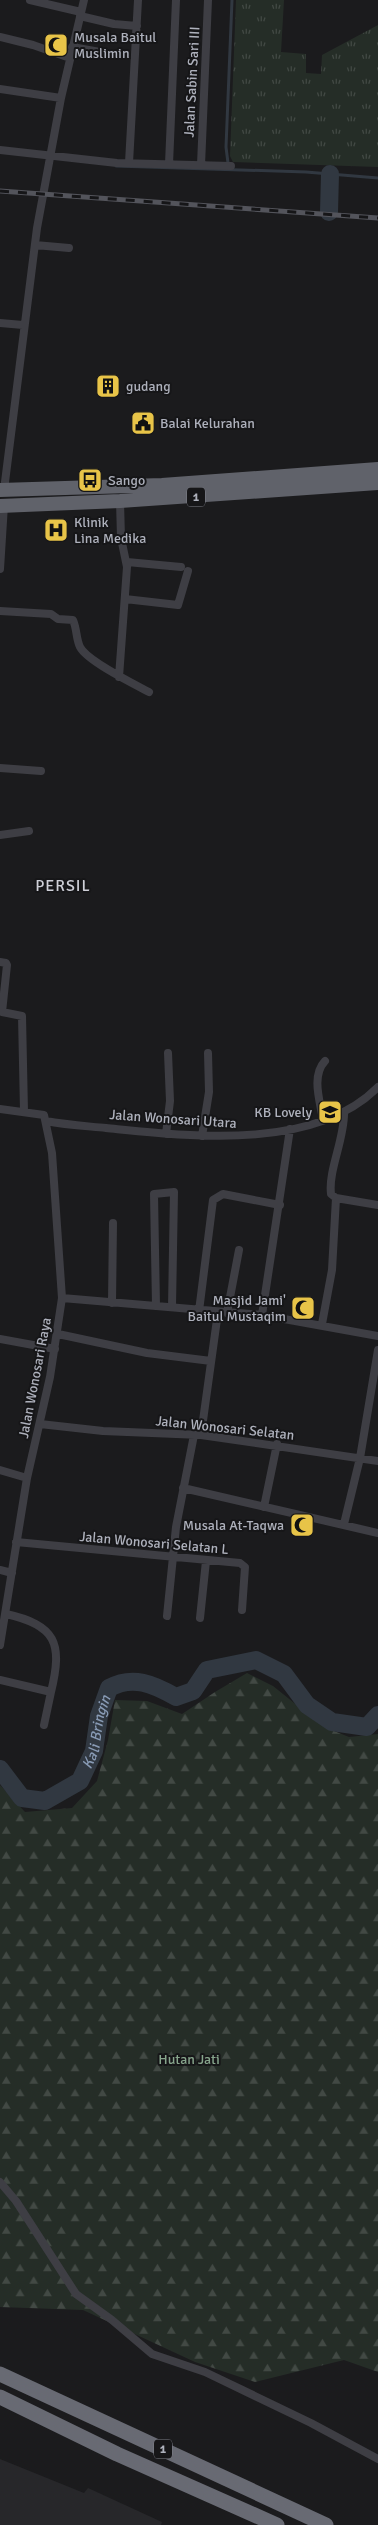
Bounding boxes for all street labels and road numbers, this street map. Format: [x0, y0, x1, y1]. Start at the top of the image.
street label: Jalan Sabin Sari III [181, 26, 203, 138]
road number: 1 [187, 488, 205, 507]
street label: Jalan Wonosari Utara [109, 1106, 237, 1132]
street label: Jalan Wonosari Raya [15, 1316, 55, 1440]
street label: Jalan Wonosari Selatan [155, 1412, 295, 1444]
street label: Jalan Wonosari Selatan L [79, 1528, 229, 1558]
road number: 1 [154, 2440, 172, 2458]

